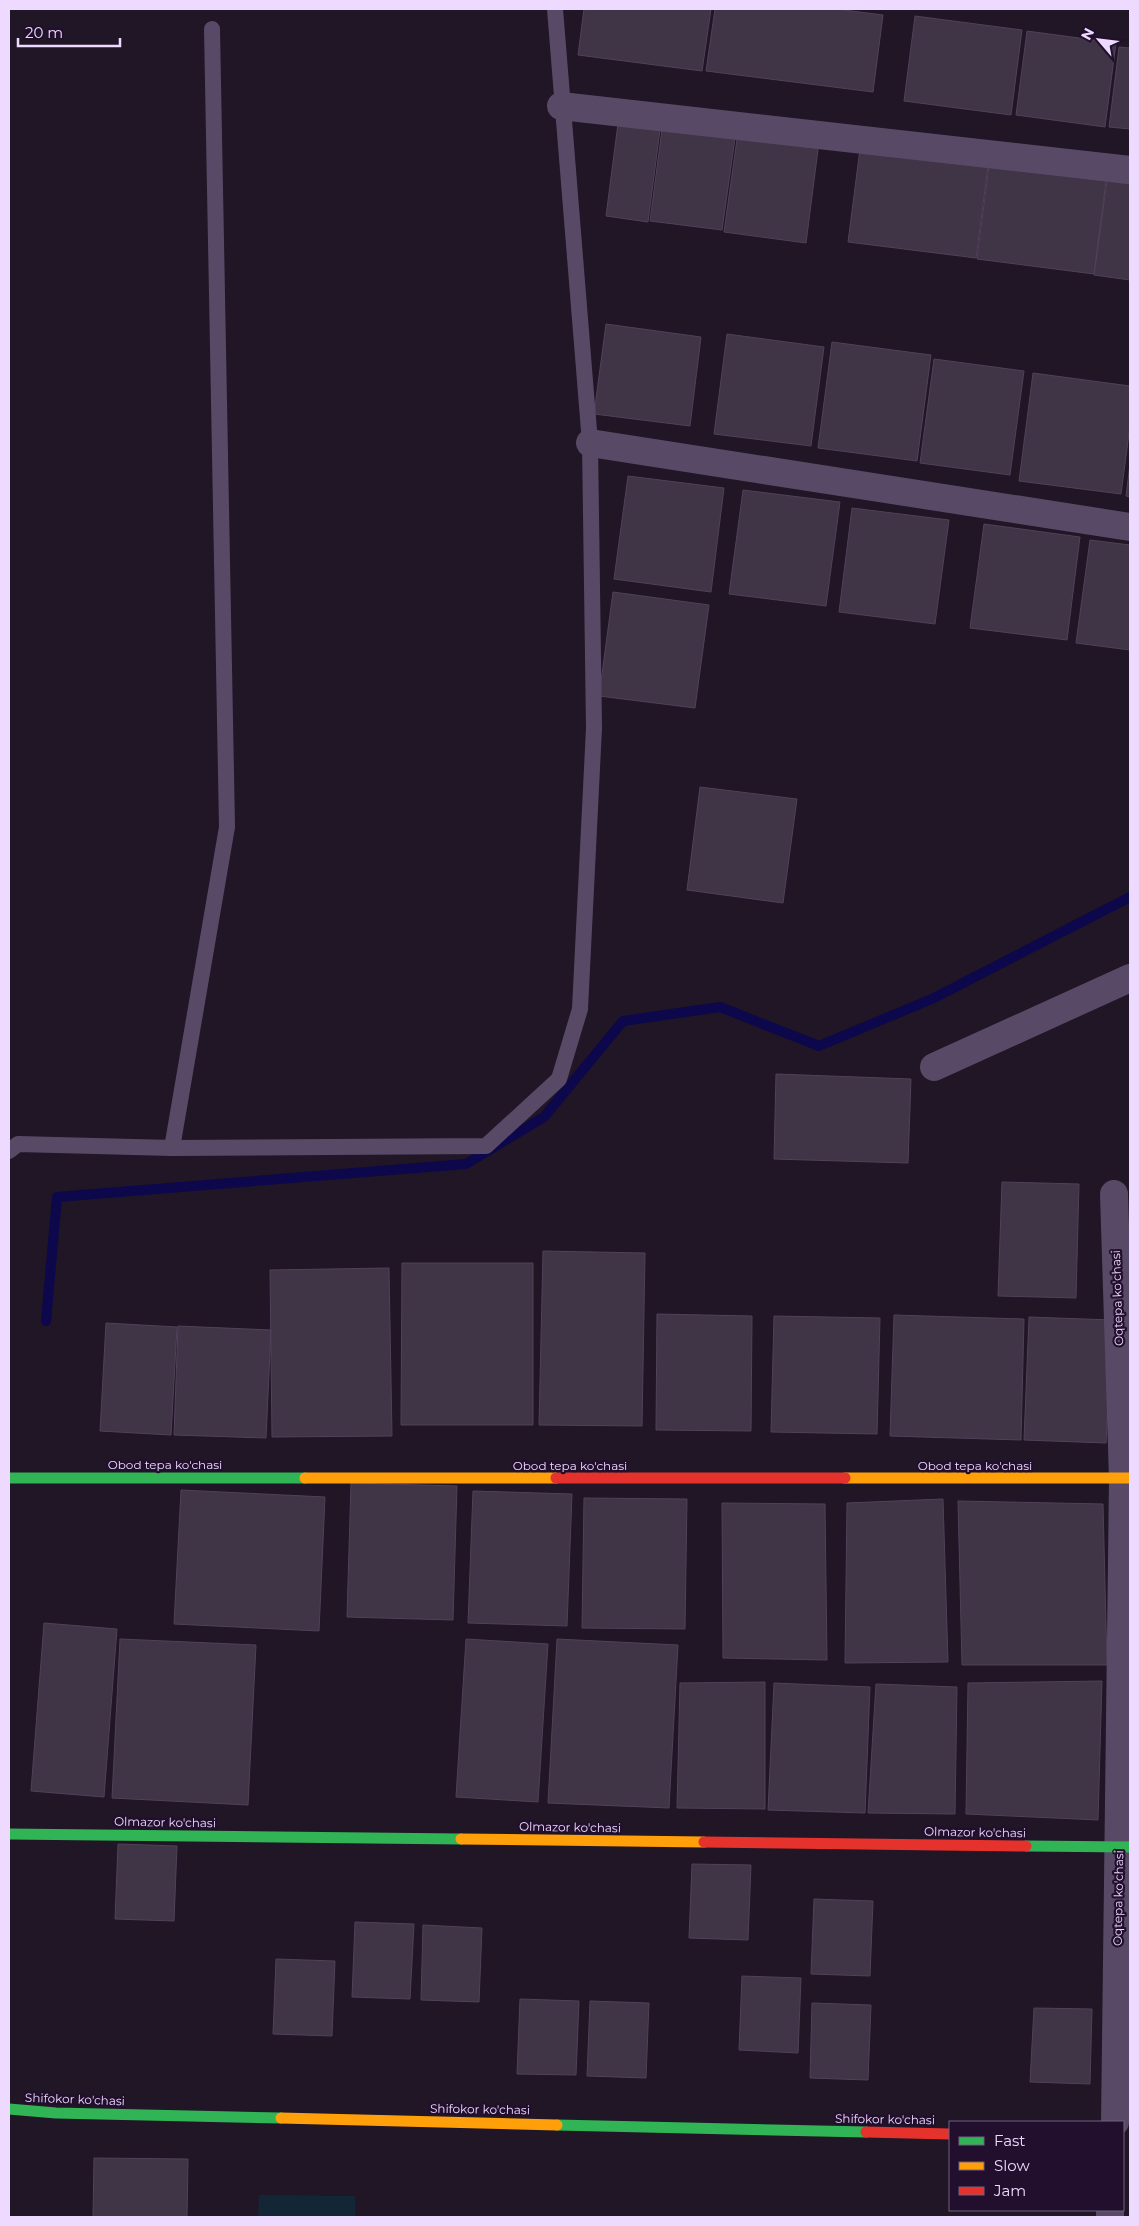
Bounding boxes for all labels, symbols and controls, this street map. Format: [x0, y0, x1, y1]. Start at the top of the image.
scale bar [18, 15, 120, 47]
north arrow [1074, 15, 1124, 65]
text: 20 m [25, 23, 63, 42]
text: N [1077, 25, 1098, 43]
street label: Oqtepa ko'chasi [1108, 1250, 1126, 1346]
street label: Obod tepa ko'chasi [108, 1457, 222, 1472]
street label: Obod tepa ko'chasi [513, 1458, 627, 1473]
street label: Obod tepa ko'chasi [918, 1458, 1032, 1473]
street label: Olmazor ko'chasi [114, 1814, 216, 1830]
street label: Olmazor ko'chasi [519, 1819, 621, 1835]
street label: Olmazor ko'chasi [924, 1824, 1026, 1840]
street label: Oqtepa ko'chasi [1110, 1850, 1126, 1946]
street label: Shifokor ko'chasi [25, 2090, 125, 2108]
street label: Shifokor ko'chasi [430, 2101, 530, 2117]
street label: Shifokor ko'chasi [835, 2111, 935, 2127]
legend [949, 2121, 1124, 2211]
text: Fast [994, 2131, 1025, 2150]
text: Slow [994, 2156, 1030, 2175]
text: Jam [993, 2181, 1026, 2200]

